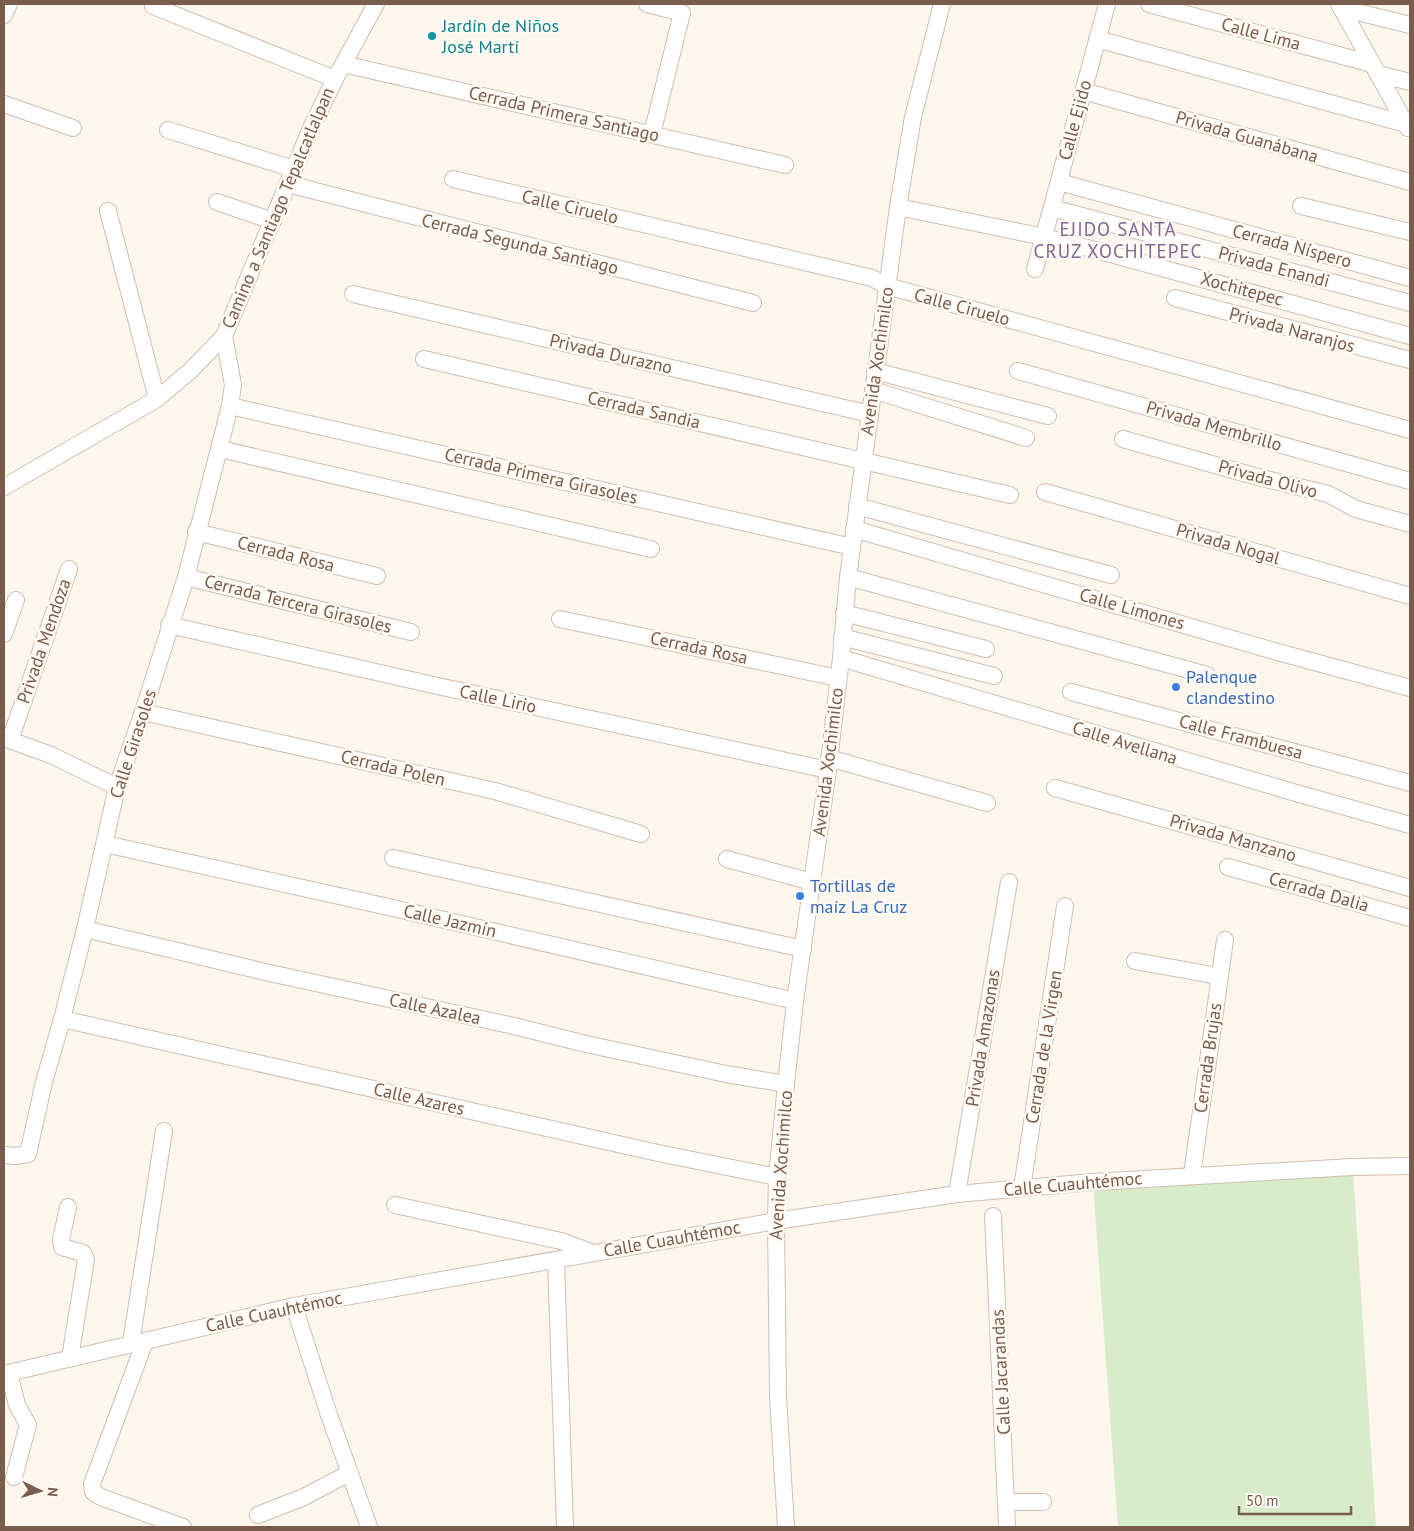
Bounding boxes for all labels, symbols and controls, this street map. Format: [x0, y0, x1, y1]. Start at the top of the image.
street label: Calle Lima [1219, 12, 1303, 55]
place label: Jardín de Niños José Martí [441, 14, 559, 58]
marker: Jardín de Niños José Martí [426, 30, 438, 42]
street label: Calle Ejido [1053, 77, 1096, 162]
street label: Cerrada Primera Santiago [467, 80, 662, 147]
street label: Camino a Santiago Tepalcatlalpan [216, 84, 339, 332]
street label: Privada Guanábana [1173, 105, 1321, 168]
street label: Calle Ciruelo [520, 184, 621, 229]
street label: Cerrada Segunda Santiago [419, 208, 621, 279]
district label: EJIDO SANTA CRUZ XOCHITEPEC [1034, 217, 1202, 263]
street label: Cerrada Níspero [1230, 219, 1354, 272]
street label: Privada Enandi [1216, 241, 1332, 292]
street label: Xochitepec [1198, 266, 1286, 311]
street label: Calle Ciruelo [912, 283, 1013, 330]
street label: Avenida Xochimilco [855, 285, 898, 437]
street label: Privada Naranjos [1227, 302, 1358, 357]
street label: Privada Durazno [547, 328, 675, 379]
street label: Cerrada Sandia [585, 385, 703, 434]
street label: Privada Membrillo [1144, 395, 1285, 456]
street label: Cerrada Primera Girasoles [442, 442, 640, 509]
street label: Privada Olivo [1216, 454, 1320, 503]
street label: Privada Nogal [1174, 518, 1283, 570]
street label: Cerrada Rosa [235, 530, 337, 577]
street label: Cerrada Tercera Girasoles [202, 569, 394, 638]
street label: Privada Mendoza [11, 575, 76, 706]
street label: Calle Limones [1077, 583, 1187, 635]
street label: Cerrada Rosa [648, 626, 750, 669]
place label: Palenque clandestino [1186, 665, 1275, 709]
street label: Calle Lirio [458, 679, 539, 718]
marker: Palenque clandestino [1170, 681, 1182, 693]
street label: Calle Girasoles [104, 686, 161, 801]
street label: Avenida Xochimilco [807, 686, 848, 838]
street label: Calle Frambuesa [1177, 709, 1306, 764]
street label: Calle Avellana [1070, 716, 1180, 769]
street label: Cerrada Polen [339, 744, 448, 791]
street label: Privada Manzano [1167, 808, 1299, 867]
street label: Cerrada Dalia [1266, 866, 1372, 917]
place label: Tortillas de maíz La Cruz [810, 874, 907, 918]
marker: Tortillas de maíz La Cruz [794, 890, 806, 902]
street label: Calle Jazmín [401, 899, 499, 942]
street label: Privada Amazonas [960, 968, 1005, 1108]
street label: Cerrada de la Virgen [1020, 968, 1067, 1125]
street label: Calle Azalea [387, 988, 483, 1029]
street label: Cerrada Brujas [1188, 1001, 1227, 1115]
street label: Calle Azares [371, 1077, 467, 1120]
street label: Avenida Xochimilco [764, 1089, 797, 1240]
street label: Calle Cuauhtémoc [1003, 1166, 1143, 1201]
street label: Calle Cuauhtémoc [601, 1215, 742, 1262]
street label: Calle Cuauhtémoc [204, 1286, 344, 1337]
street label: Calle Jacarandas [986, 1309, 1015, 1435]
north arrow [15, 1466, 65, 1516]
scale bar [1239, 1484, 1352, 1516]
text: N [44, 1487, 62, 1498]
text: 50 m [1246, 1491, 1279, 1510]

